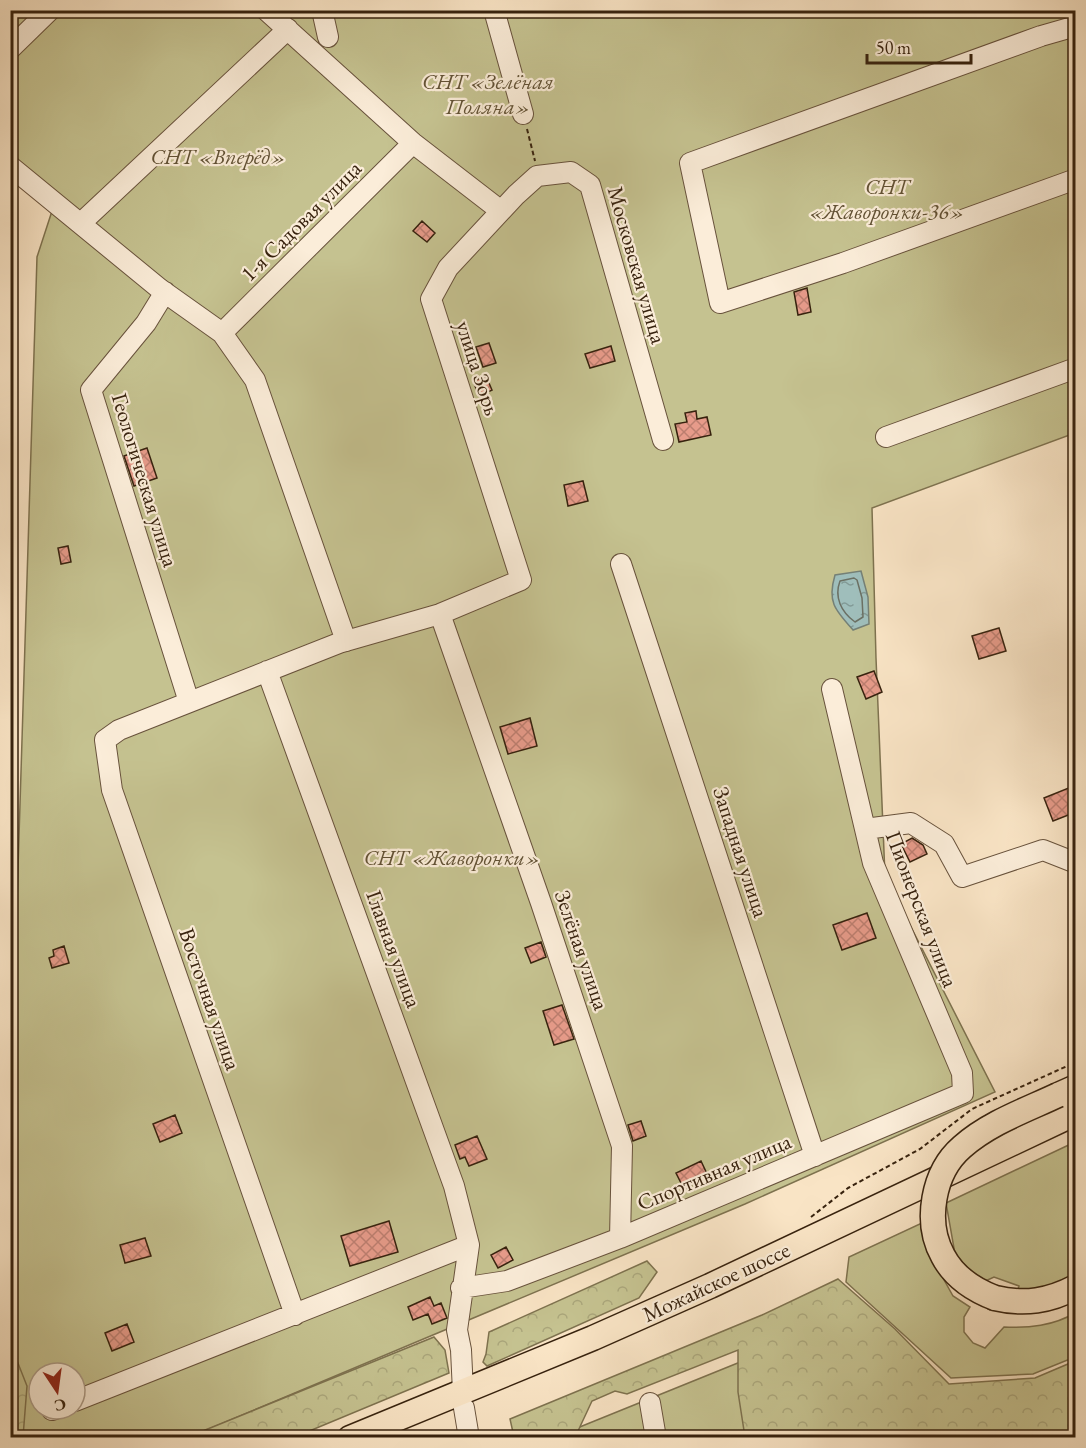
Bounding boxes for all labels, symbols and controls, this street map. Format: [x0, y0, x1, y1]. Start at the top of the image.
scale bar [867, 27, 970, 65]
text: 50 m [876, 36, 911, 59]
park label: СНТ «Зелёная Поляна» [422, 67, 554, 121]
park label: СНТ «Вперёд» [150, 142, 286, 171]
street label: 1-я Садовая улица [234, 154, 368, 288]
park label: СНТ «Жаворонки-36» [810, 172, 964, 226]
street label: Московская улица [601, 183, 673, 347]
street label: улица Зорь [449, 317, 507, 419]
street label: Геологическая улица [105, 390, 185, 571]
street label: Западная улица [706, 783, 776, 921]
street label: Пионерская улица [879, 827, 965, 992]
park label: СНТ «Жаворонки» [364, 843, 540, 872]
street label: Главная улица [359, 886, 429, 1012]
street label: Зелёная улица [548, 886, 616, 1014]
street label: Восточная улица [172, 924, 248, 1074]
street label: Спортивная улица [632, 1126, 796, 1218]
street label: Можайское шоссе [638, 1235, 795, 1329]
north arrow [27, 1361, 87, 1421]
text: С [52, 1394, 68, 1417]

